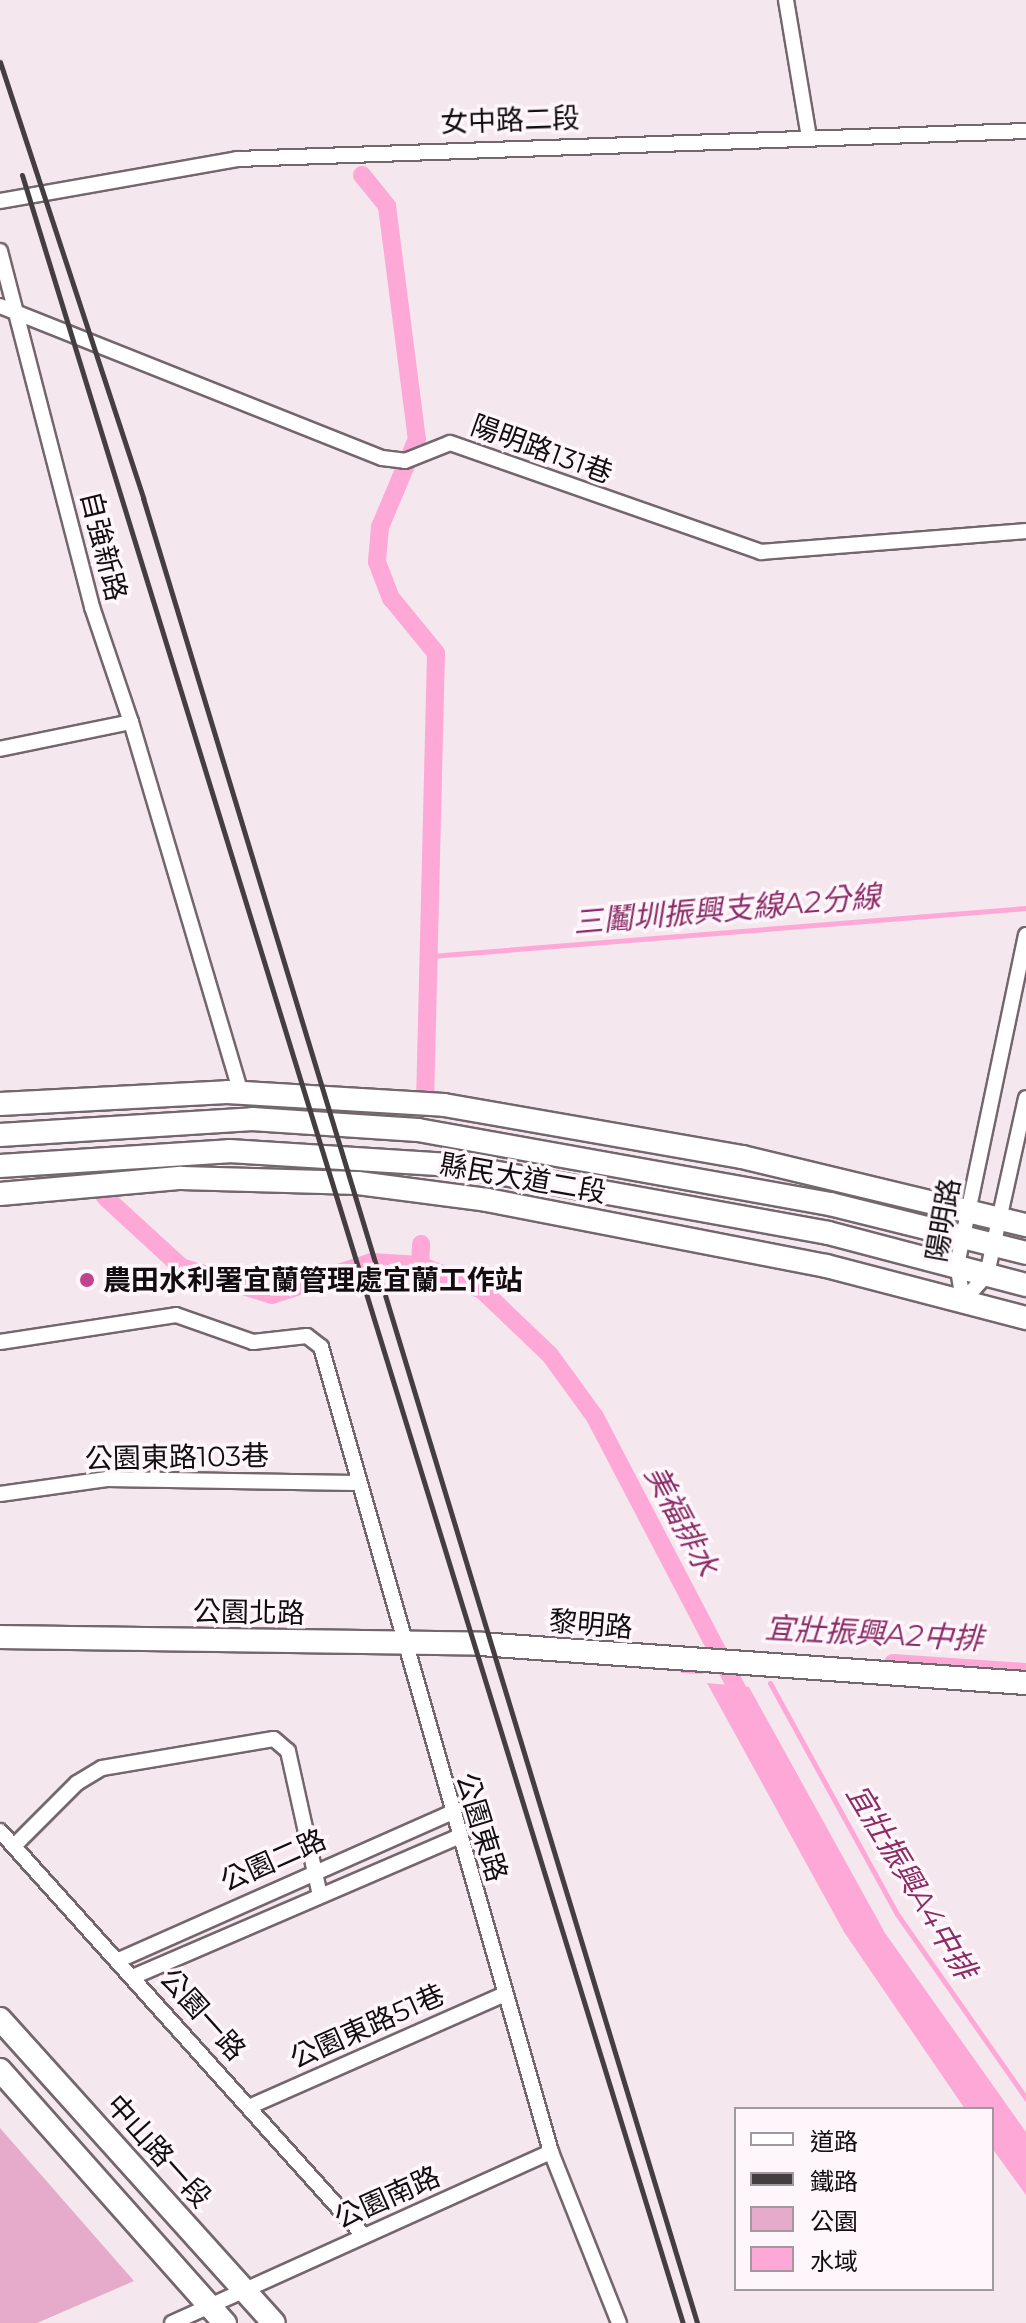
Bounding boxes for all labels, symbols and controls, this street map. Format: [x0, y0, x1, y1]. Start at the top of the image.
street label: 女中路二段 [439, 101, 581, 139]
street label: 陽明路131巷 [467, 408, 617, 490]
street label: 自強新路 [74, 488, 134, 604]
water label: 三鬮圳振興支線A2分線 [572, 879, 882, 941]
street label: 縣民大道二段 [437, 1147, 609, 1209]
street label: 陽明路 [919, 1176, 967, 1264]
place label: 農田水利署宜蘭管理處宜蘭工作站 [103, 1263, 523, 1297]
marker: 農田水利署宜蘭管理處宜蘭工作站 [78, 1271, 96, 1289]
street label: 公園東路103巷 [85, 1439, 269, 1475]
water label: 美福排水 [637, 1460, 725, 1582]
street label: 公園北路 [193, 1594, 305, 1630]
street label: 黎明路 [548, 1604, 634, 1644]
water label: 宜壯振興A2中排 [764, 1610, 984, 1658]
street label: 公園東路 [450, 1769, 514, 1885]
water label: 宜壯振興A4中排 [839, 1778, 983, 1986]
street label: 公園二路 [215, 1822, 331, 1898]
street label: 公園一路 [153, 1961, 253, 2067]
street label: 公園東路51巷 [284, 1977, 450, 2075]
street label: 中山路一段 [100, 2088, 218, 2214]
legend [734, 2107, 994, 2291]
text: 道路 [810, 2127, 858, 2156]
street label: 公園南路 [329, 2159, 445, 2235]
text: 鐵路 [810, 2167, 858, 2196]
text: 公園 [810, 2207, 858, 2236]
text: 水域 [810, 2247, 858, 2276]

